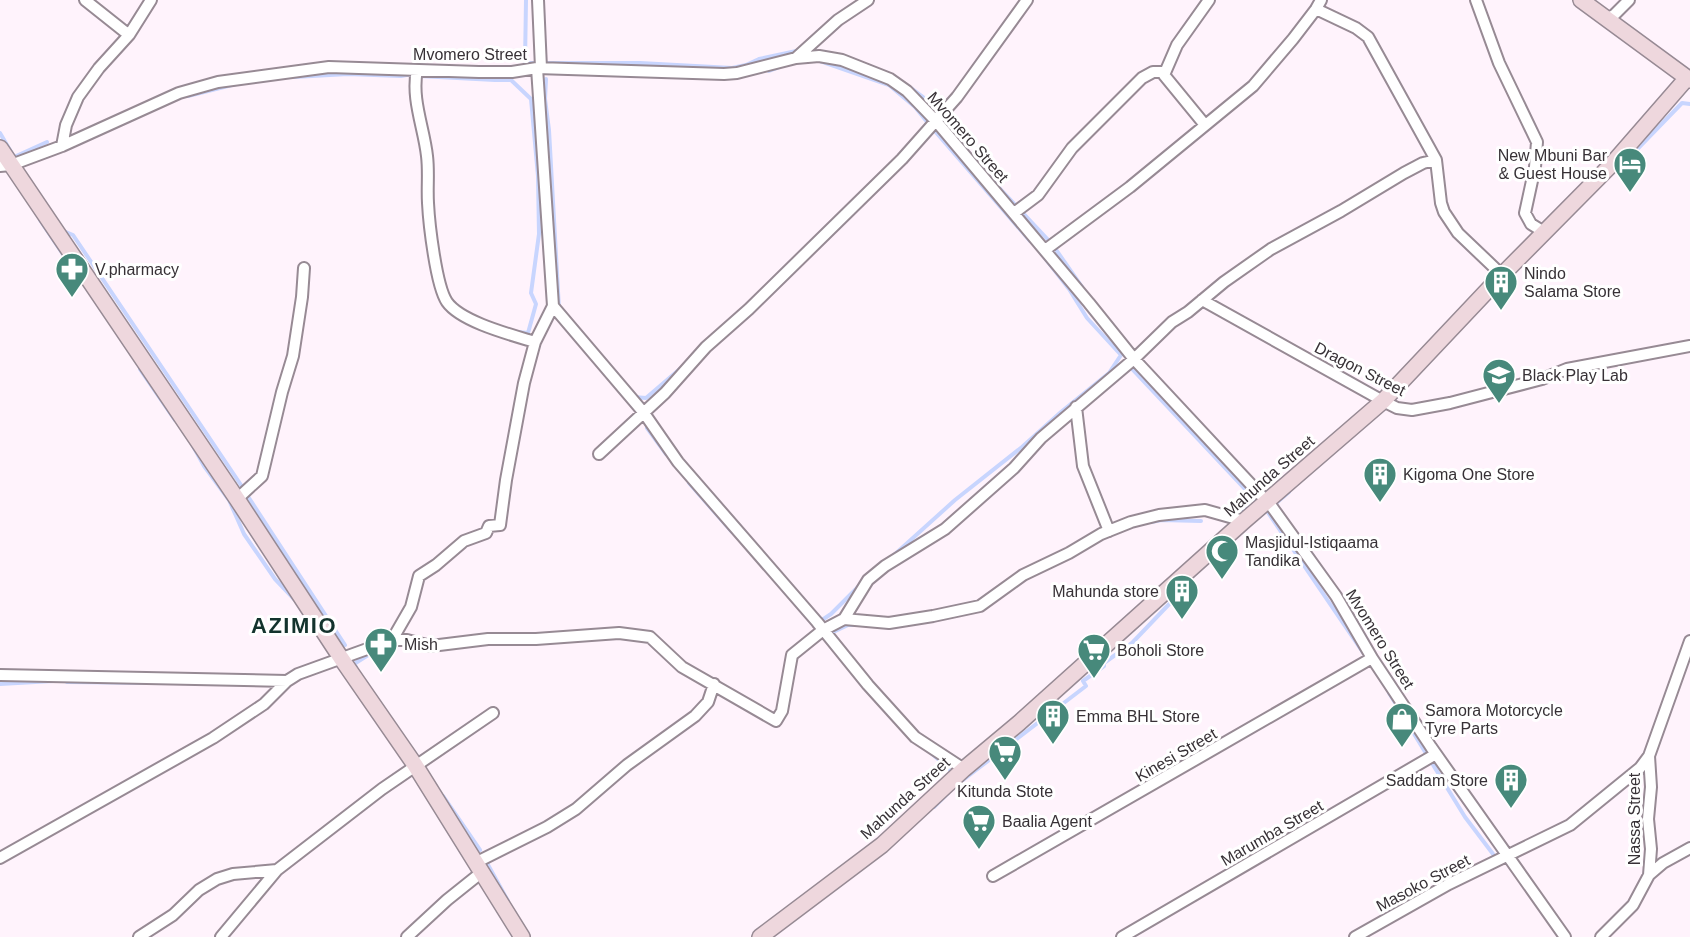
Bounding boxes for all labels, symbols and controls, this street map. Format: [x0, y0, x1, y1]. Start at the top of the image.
street label: Mvomero Street [413, 46, 527, 63]
street label: Mvomero Street [924, 88, 1012, 186]
hotel icon: New Mbuni Bar & Guest House [1612, 146, 1648, 193]
place label: New Mbuni Bar & Guest House [1498, 147, 1608, 182]
pharmacy icon: V.pharmacy [54, 251, 90, 298]
place label: V.pharmacy [95, 261, 179, 278]
building icon: Nindo Salama Store [1483, 264, 1519, 311]
place label: Nindo Salama Store [1524, 265, 1621, 300]
street label: Dragon Street [1312, 339, 1409, 399]
school or university icon: Black Play Lab [1481, 357, 1517, 404]
place label: Black Play Lab [1522, 367, 1628, 384]
street label: Mahunda Street [1220, 432, 1318, 520]
building icon: Kigoma One Store [1362, 456, 1398, 503]
place label: Kigoma One Store [1403, 466, 1535, 483]
mosque icon: Masjidul-Istiqaama Tandika [1204, 533, 1240, 580]
place label: Masjidul-Istiqaama Tandika [1245, 534, 1378, 569]
building icon: Mahunda store [1164, 573, 1200, 620]
place label: Mahunda store [1052, 583, 1159, 600]
street label: Mvomero Street [1343, 586, 1418, 692]
district label: AZIMIO [251, 613, 337, 638]
pharmacy icon: Mish [363, 626, 399, 673]
supermarket icon: Boholi Store [1076, 632, 1112, 679]
place label: Mish [404, 636, 438, 653]
place label: Boholi Store [1117, 642, 1204, 659]
building icon: Emma BHL Store [1035, 698, 1071, 745]
shop icon: Samora Motorcycle Tyre Parts [1384, 701, 1420, 748]
place label: Samora Motorcycle Tyre Parts [1425, 702, 1563, 737]
place label: Emma BHL Store [1076, 708, 1200, 725]
street label: Kinesi Street [1132, 725, 1220, 785]
supermarket icon: Kitunda Stote [987, 734, 1023, 781]
street label: Mahunda Street [857, 753, 953, 842]
building icon: Saddam Store [1493, 762, 1529, 809]
place label: Saddam Store [1386, 772, 1488, 789]
street label: Nassa Street [1626, 772, 1643, 865]
place label: Kitunda Stote [957, 783, 1053, 800]
street label: Marumba Street [1218, 797, 1326, 869]
supermarket icon: Baalia Agent [961, 803, 997, 850]
place label: Baalia Agent [1002, 813, 1092, 830]
street label: Masoko Street [1373, 851, 1473, 915]

